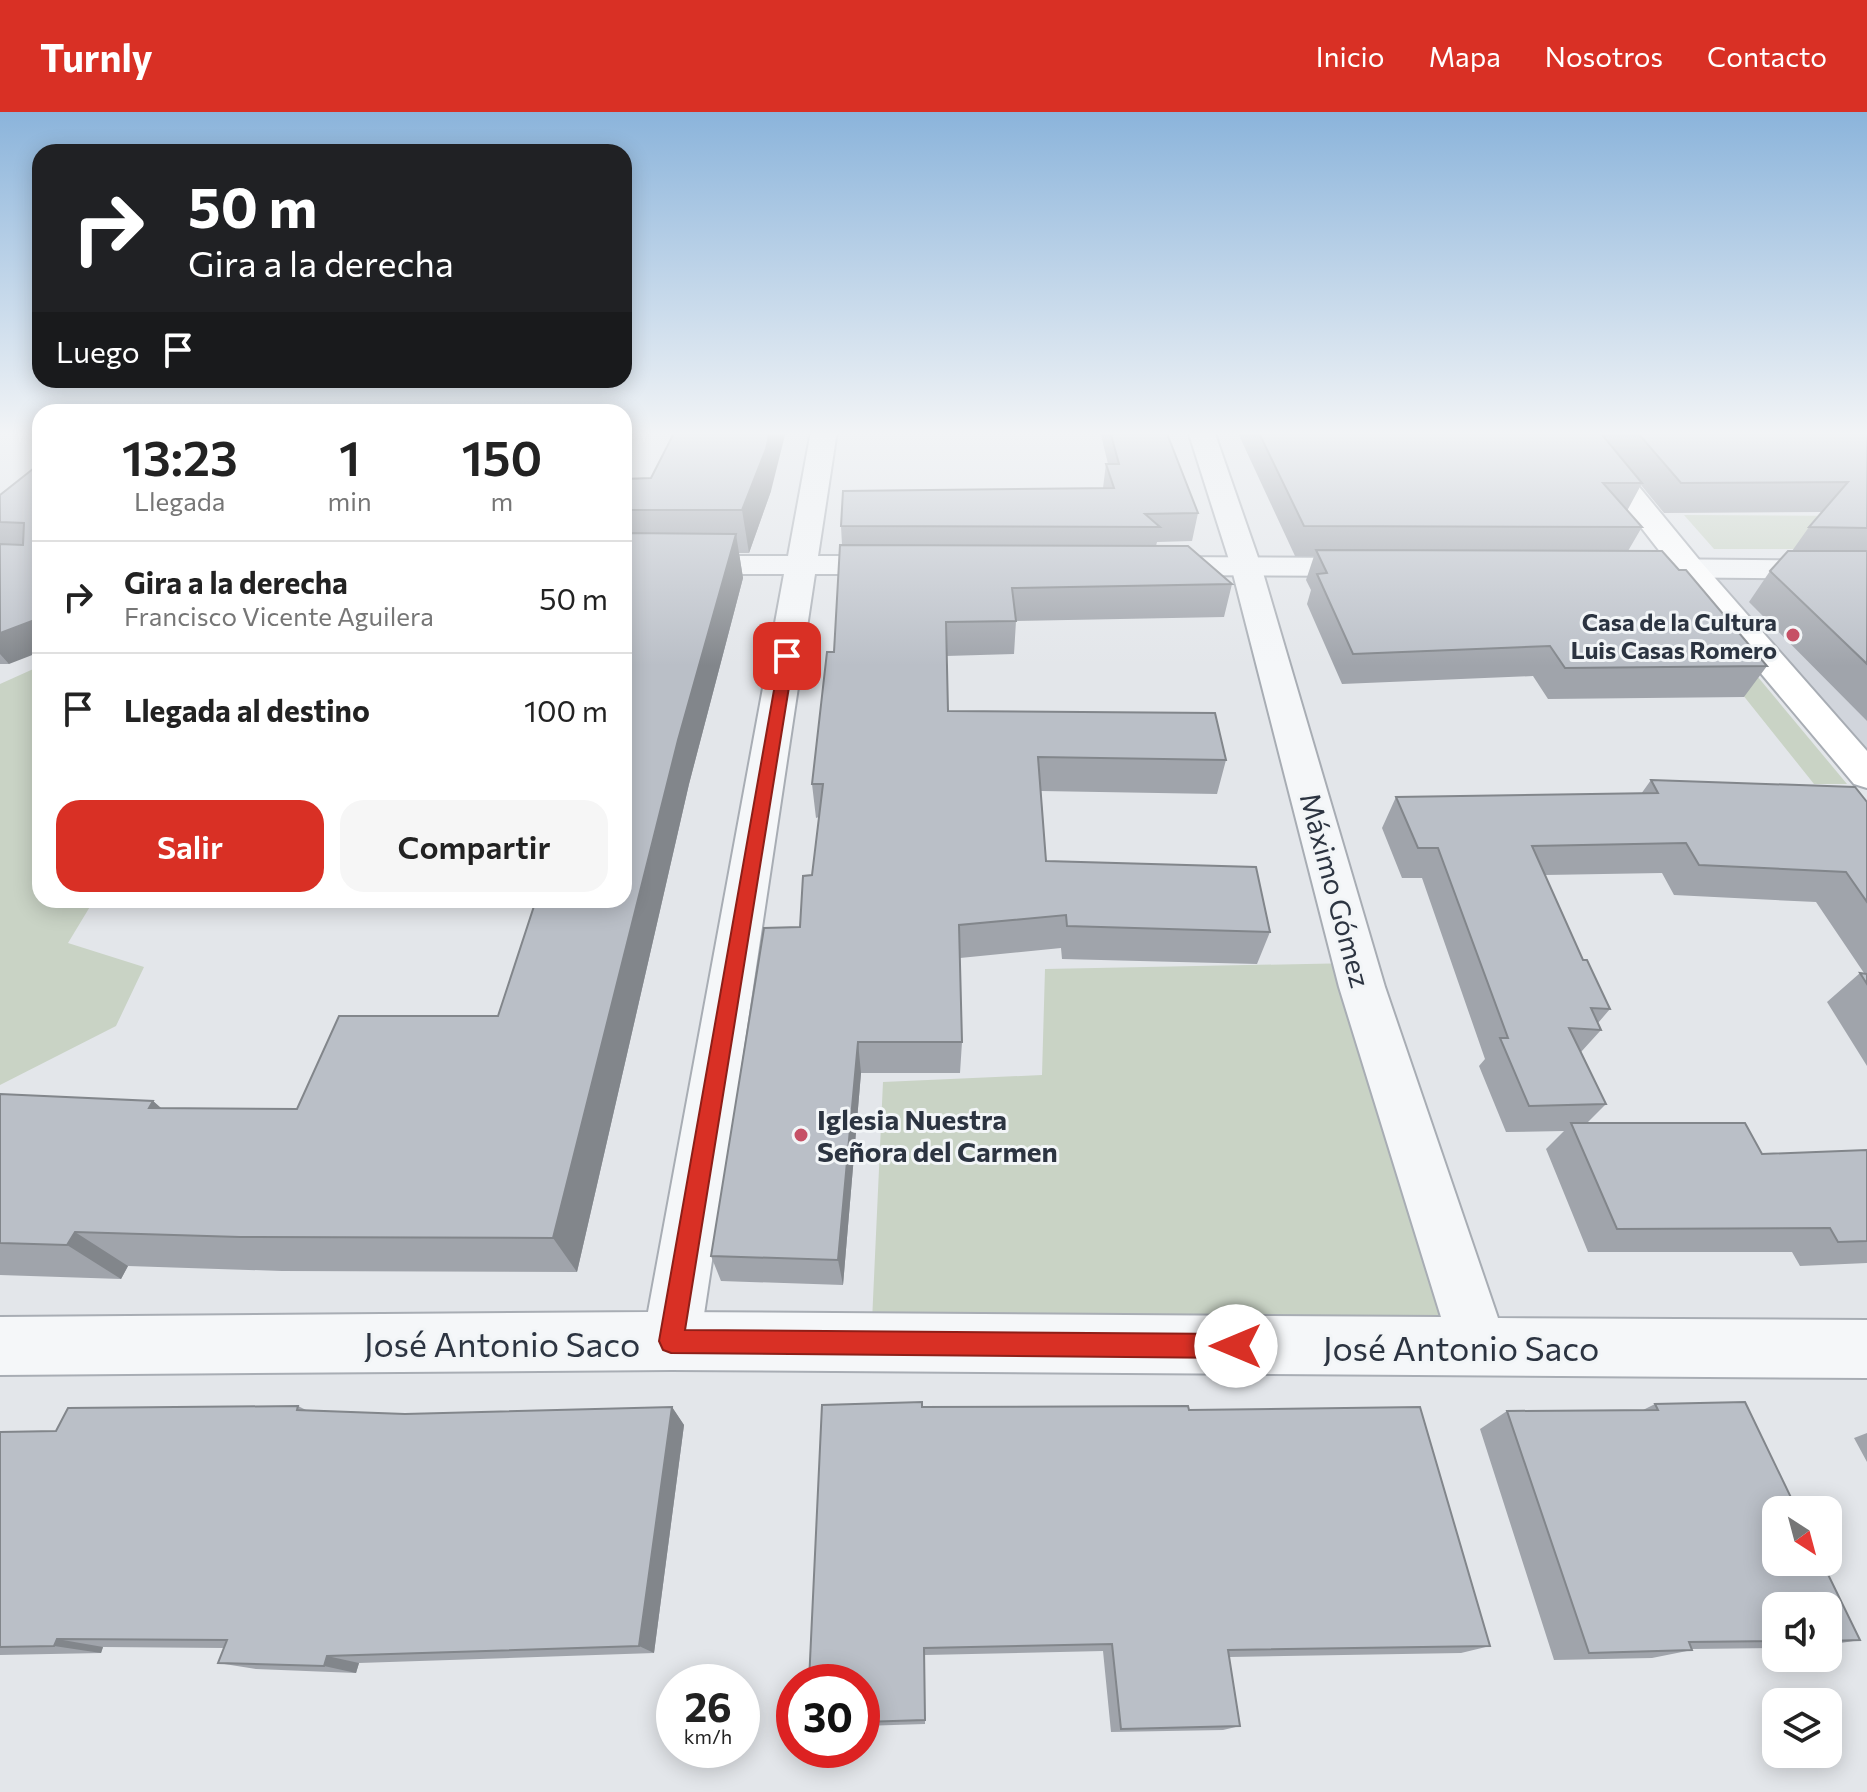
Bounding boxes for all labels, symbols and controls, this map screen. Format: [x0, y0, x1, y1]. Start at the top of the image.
text: Turnly [40, 33, 153, 80]
text: Inicio [1316, 39, 1384, 73]
text: Mapa [1428, 39, 1501, 73]
text: Nosotros [1545, 39, 1663, 73]
text: Contacto [1707, 39, 1827, 73]
text: 50 m [188, 171, 317, 240]
icon: right [56, 176, 160, 280]
text: Gira a la derecha [188, 240, 454, 284]
icon: arrive [156, 328, 200, 372]
text: Luego [56, 332, 140, 369]
text: 13:23 [122, 427, 238, 486]
text: 1 [339, 427, 360, 486]
text: 150 [461, 427, 542, 486]
text: Llegada [134, 485, 225, 516]
text: min [328, 485, 372, 516]
text: m [491, 485, 513, 516]
text: Gira a la derecha [124, 563, 348, 600]
icon: right [56, 575, 100, 619]
text: 50 m [539, 579, 608, 616]
text: Francisco Vicente Aguilera [124, 600, 434, 631]
place label: Casa de la Cultura Luis Casas Romero [1571, 607, 1777, 664]
pin [753, 622, 821, 690]
marker: Casa de la Cultura Luis Casas Romero [1784, 626, 1802, 644]
icon: arrive [765, 634, 809, 678]
icon: arrive [56, 687, 100, 731]
text: Llegada al destino [124, 691, 370, 728]
text: 100 m [524, 691, 608, 728]
street label: Máximo Gómez [1294, 789, 1378, 991]
button: Salir [56, 800, 324, 892]
button: Compartir [340, 800, 608, 892]
place label: Iglesia Nuestra Señora del Carmen [817, 1102, 1058, 1168]
marker: Iglesia Nuestra Señora del Carmen [792, 1126, 810, 1144]
position arrow [1194, 1304, 1278, 1388]
street label: José Antonio Saco [364, 1322, 640, 1364]
street label: José Antonio Saco [1323, 1326, 1599, 1368]
north arrow [1762, 1496, 1842, 1576]
map controls [1762, 1496, 1842, 1768]
button: sound [1762, 1592, 1842, 1672]
speed limit sign: 30 [776, 1664, 880, 1768]
text: 26 [684, 1681, 732, 1730]
button: layers [1762, 1688, 1842, 1768]
text: km/h [684, 1724, 732, 1748]

